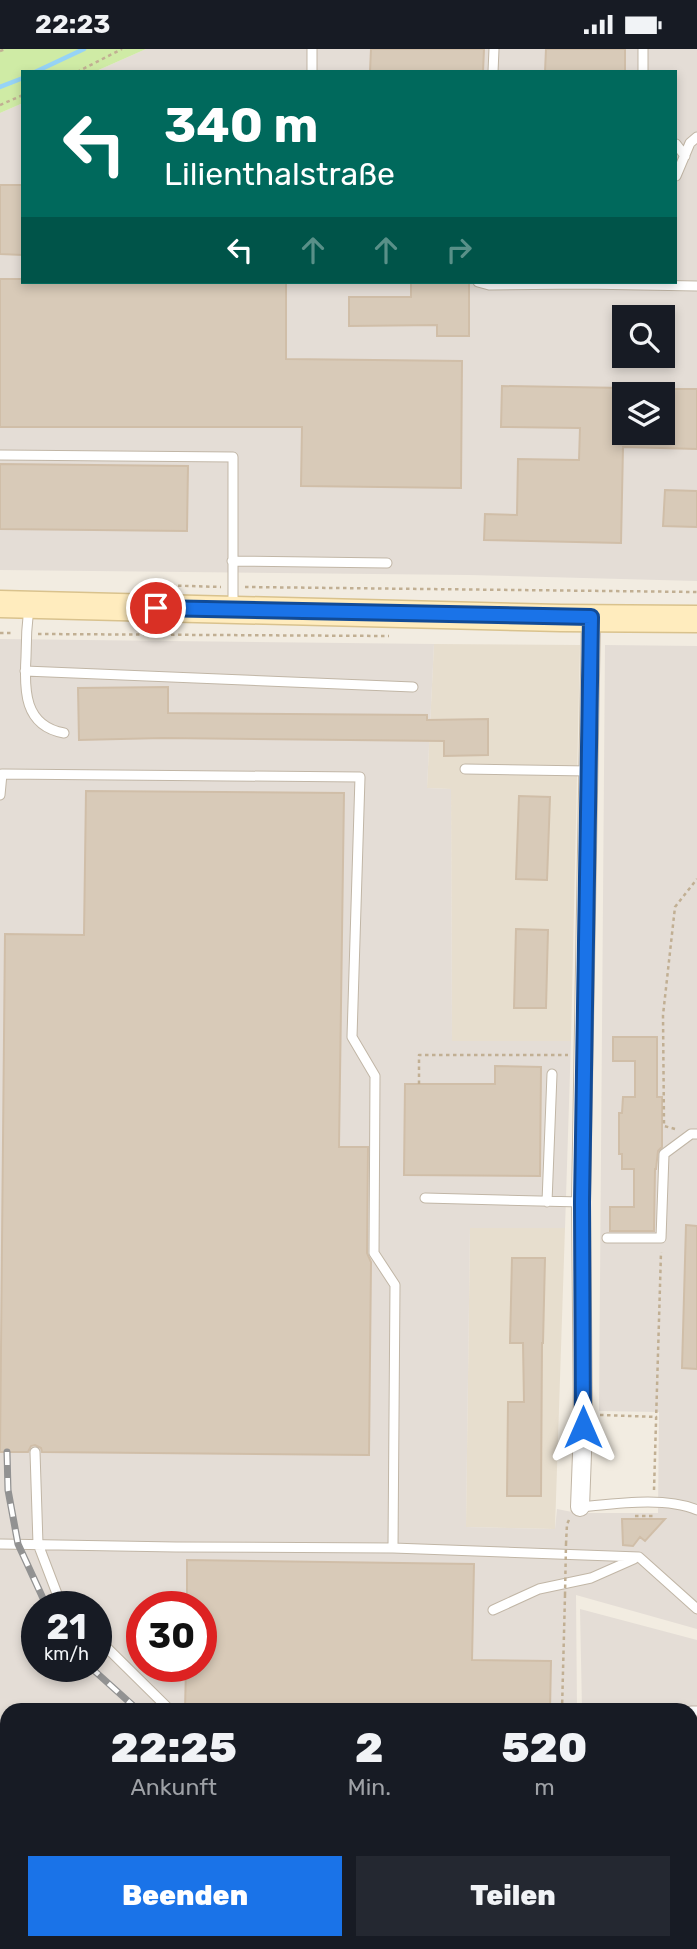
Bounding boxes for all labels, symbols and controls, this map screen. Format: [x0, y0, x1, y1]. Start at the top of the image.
text: 22:23 [35, 9, 110, 40]
text: 340 m [164, 96, 318, 154]
icon: left [49, 98, 140, 189]
text: Lilienthalstraße [164, 155, 395, 193]
icon: left [221, 231, 259, 269]
icon: ahead [294, 231, 332, 269]
icon: ahead [367, 231, 405, 269]
icon: right [440, 231, 478, 269]
map controls [612, 305, 675, 445]
button: search [612, 305, 675, 368]
button: layers [612, 382, 675, 445]
pin [126, 578, 186, 638]
icon: arrive [137, 589, 175, 627]
position arrow [546, 1390, 620, 1464]
speed limit sign: 30 [126, 1591, 217, 1682]
text: 21 [46, 1606, 87, 1648]
text: km/h [44, 1643, 89, 1665]
text: 22:25 [111, 1723, 237, 1773]
text: 2 [355, 1723, 383, 1773]
text: 520 [502, 1723, 587, 1773]
text: Ankunft [130, 1773, 217, 1801]
text: Min. [347, 1773, 391, 1801]
text: m [534, 1773, 555, 1801]
button: Beenden [28, 1856, 342, 1936]
button: Teilen [356, 1856, 670, 1936]

